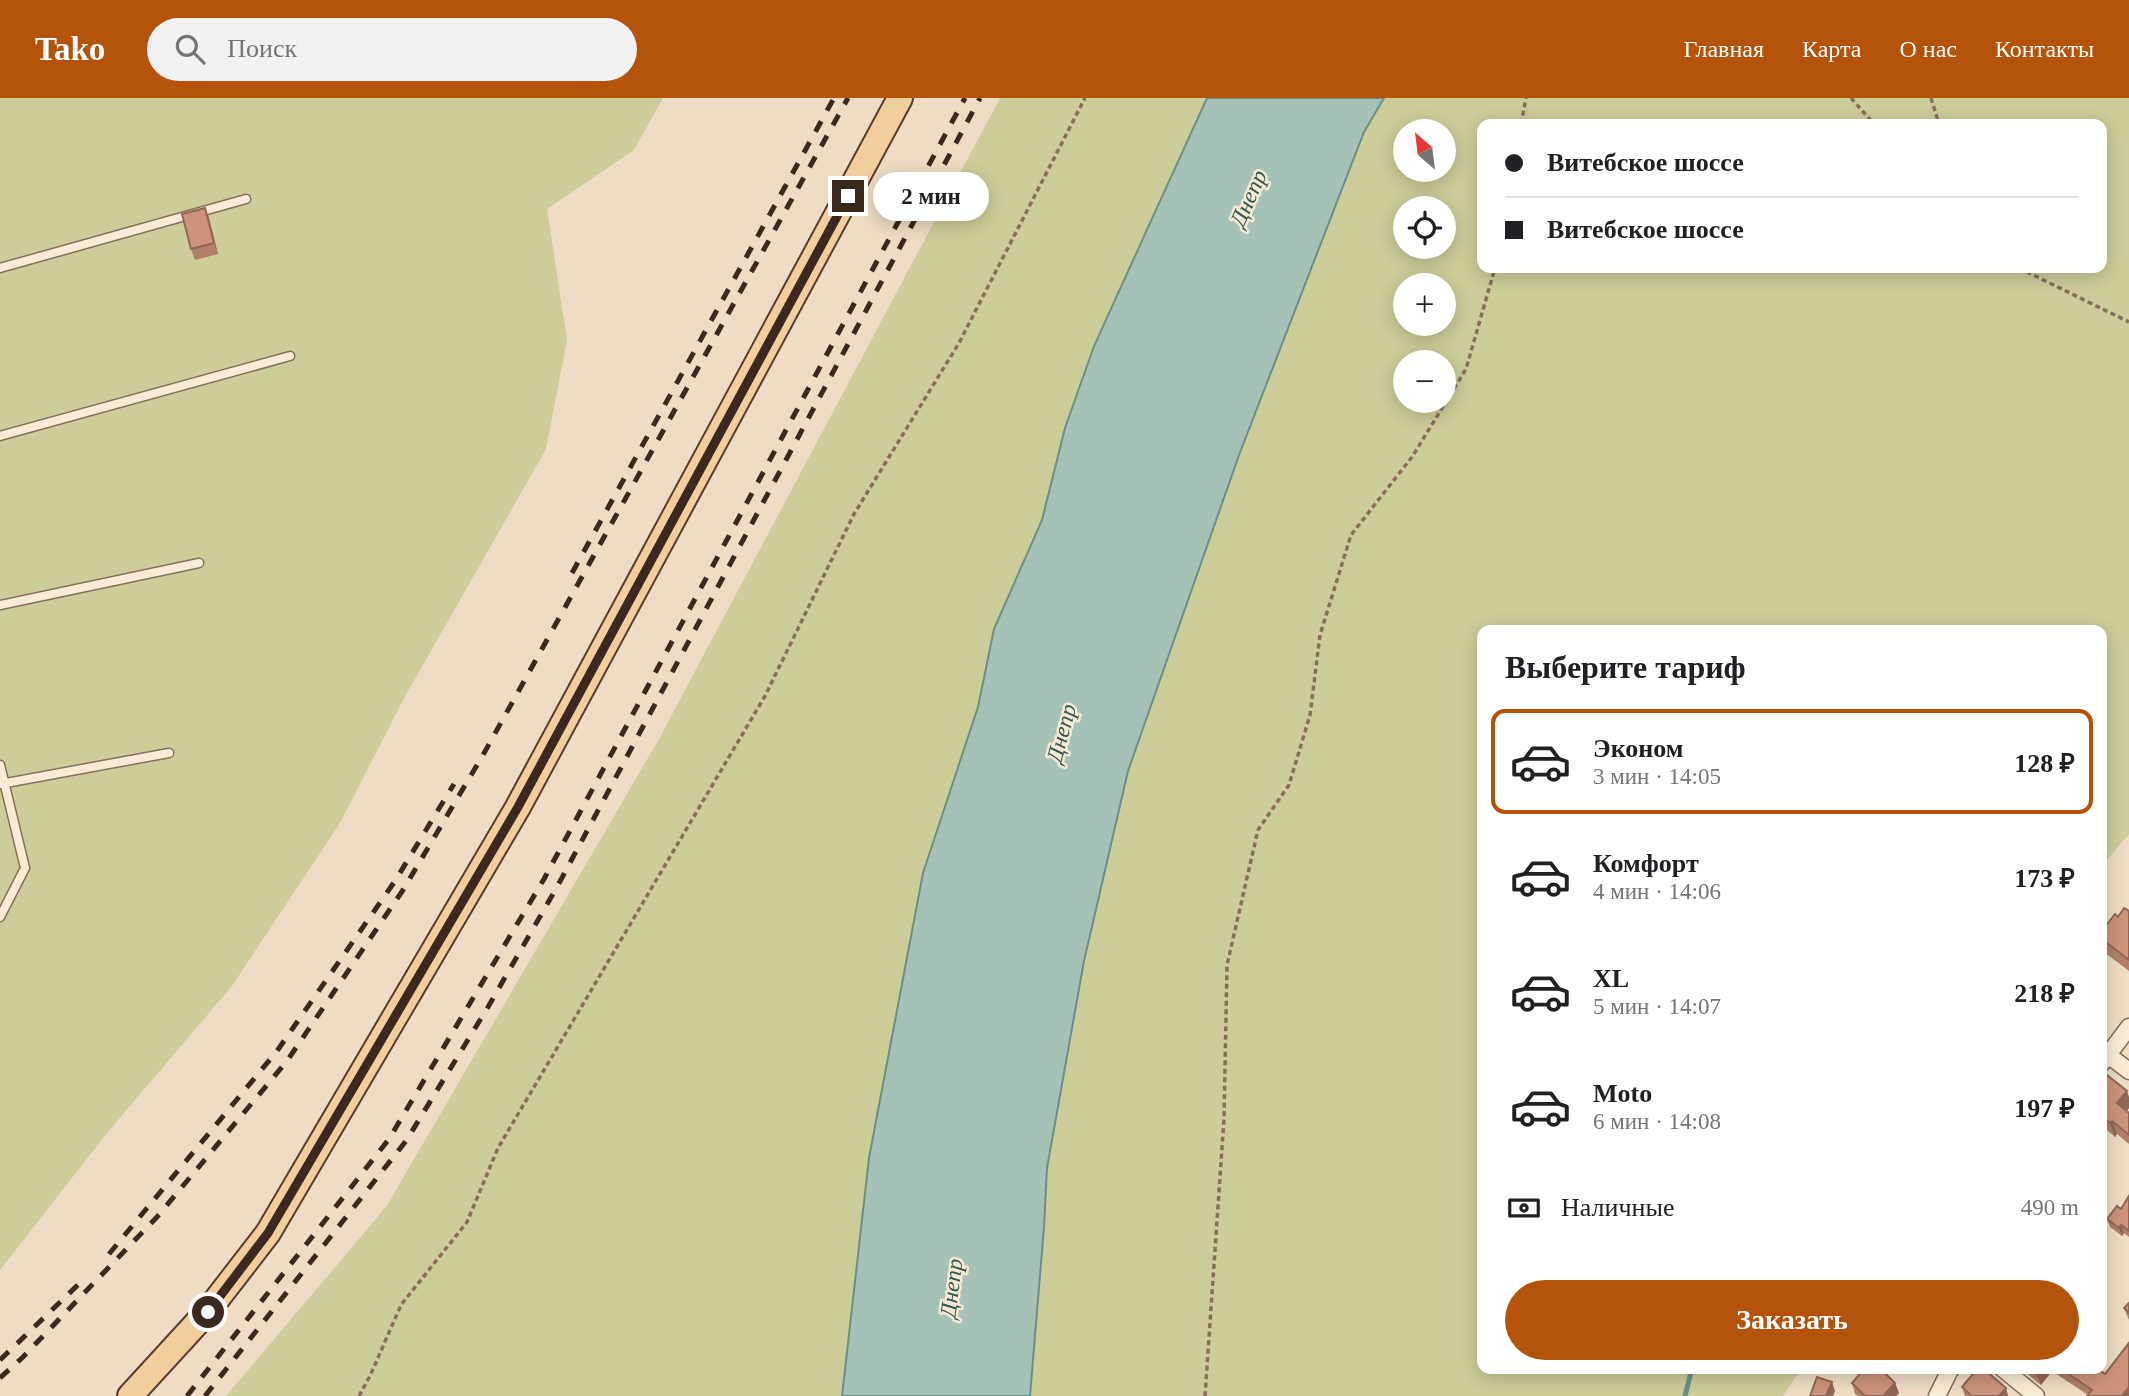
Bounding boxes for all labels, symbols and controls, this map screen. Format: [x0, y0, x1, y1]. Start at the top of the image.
search box [147, 18, 637, 81]
icon: search [171, 30, 209, 68]
text: Tako [35, 31, 105, 67]
text: Поиск [227, 34, 297, 63]
text: Главная [1683, 36, 1764, 62]
text: Карта [1802, 36, 1861, 62]
text: О нас [1899, 36, 1957, 62]
text: Контакты [1995, 36, 2094, 62]
north arrow [1393, 119, 1456, 182]
map controls [1393, 119, 1456, 413]
text: Витебское шоссе [1547, 148, 1744, 177]
water label: Днепр [1224, 166, 1272, 232]
callout: 2 мин [872, 172, 988, 220]
route end [832, 180, 864, 212]
text: 2 мин [901, 184, 961, 209]
button: locate [1393, 196, 1456, 259]
text: Витебское шоссе [1547, 215, 1744, 244]
button: + [1393, 273, 1456, 336]
button: − [1393, 350, 1456, 413]
text: Выберите тариф [1505, 649, 1746, 685]
water label: Днепр [1041, 701, 1081, 767]
icon: car [1509, 730, 1572, 793]
text: Эконом [1593, 734, 1683, 763]
text: 128 ₽ [2014, 749, 2075, 778]
text: 3 мин · 14:05 [1593, 764, 1721, 789]
icon: car [1509, 845, 1572, 908]
text: Комфорт [1593, 849, 1699, 878]
text: 173 ₽ [2014, 864, 2075, 893]
text: 4 мин · 14:06 [1593, 879, 1721, 904]
icon: car [1509, 960, 1572, 1023]
text: XL [1593, 964, 1629, 993]
text: 218 ₽ [2014, 979, 2075, 1008]
text: 5 мин · 14:07 [1593, 994, 1721, 1019]
icon: car [1509, 1075, 1572, 1138]
text: Moto [1593, 1079, 1652, 1108]
text: 197 ₽ [2014, 1094, 2075, 1123]
text: 6 мин · 14:08 [1593, 1109, 1721, 1134]
icon: cash [1505, 1189, 1543, 1227]
text: Наличные [1561, 1193, 1674, 1222]
text: 490 m [2021, 1195, 2079, 1220]
water label: Днепр [935, 1257, 968, 1321]
button: Заказать [1505, 1280, 2079, 1360]
route start [192, 1296, 224, 1328]

